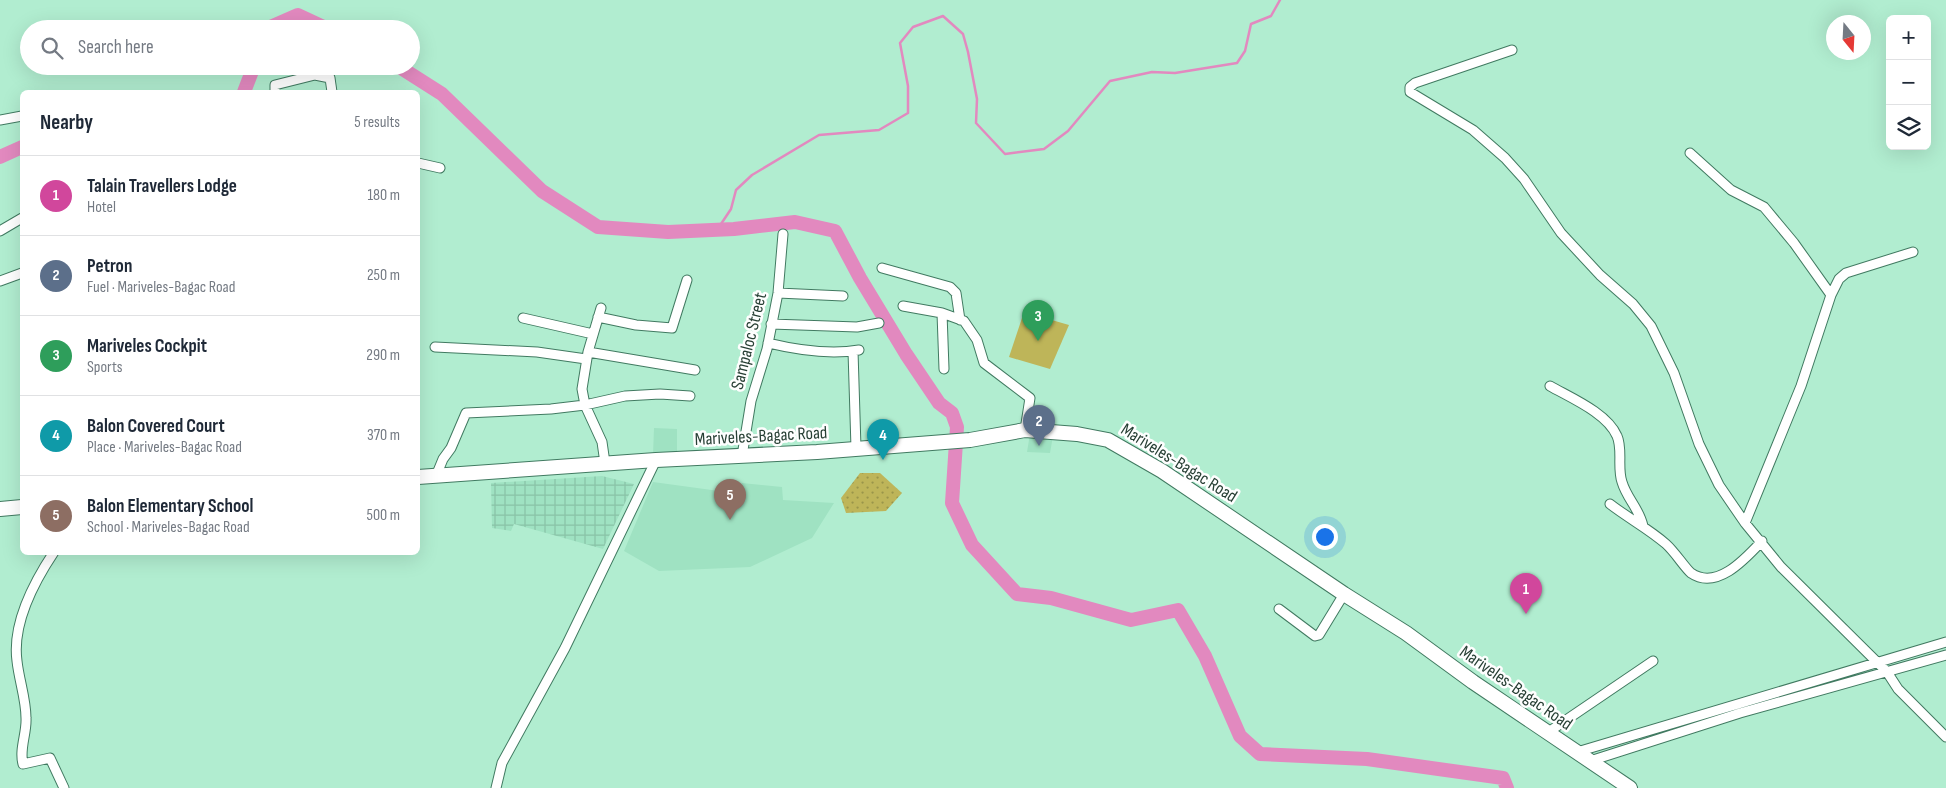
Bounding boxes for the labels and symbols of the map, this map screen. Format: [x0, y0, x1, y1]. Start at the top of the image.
north arrow [1826, 15, 1871, 60]
street label: Sampaloc Street [727, 290, 771, 392]
pin: 3 [1022, 300, 1054, 341]
pin: 2 [1023, 405, 1055, 446]
pin: 4 [867, 419, 899, 460]
street label: Mariveles-Bagac Road [1117, 419, 1241, 507]
street label: Mariveles-Bagac Road [694, 422, 828, 450]
pin: 5 [714, 479, 746, 520]
your location [1312, 524, 1338, 550]
pin: 1 [1510, 573, 1542, 614]
street label: Mariveles-Bagac Road [1456, 641, 1576, 735]

